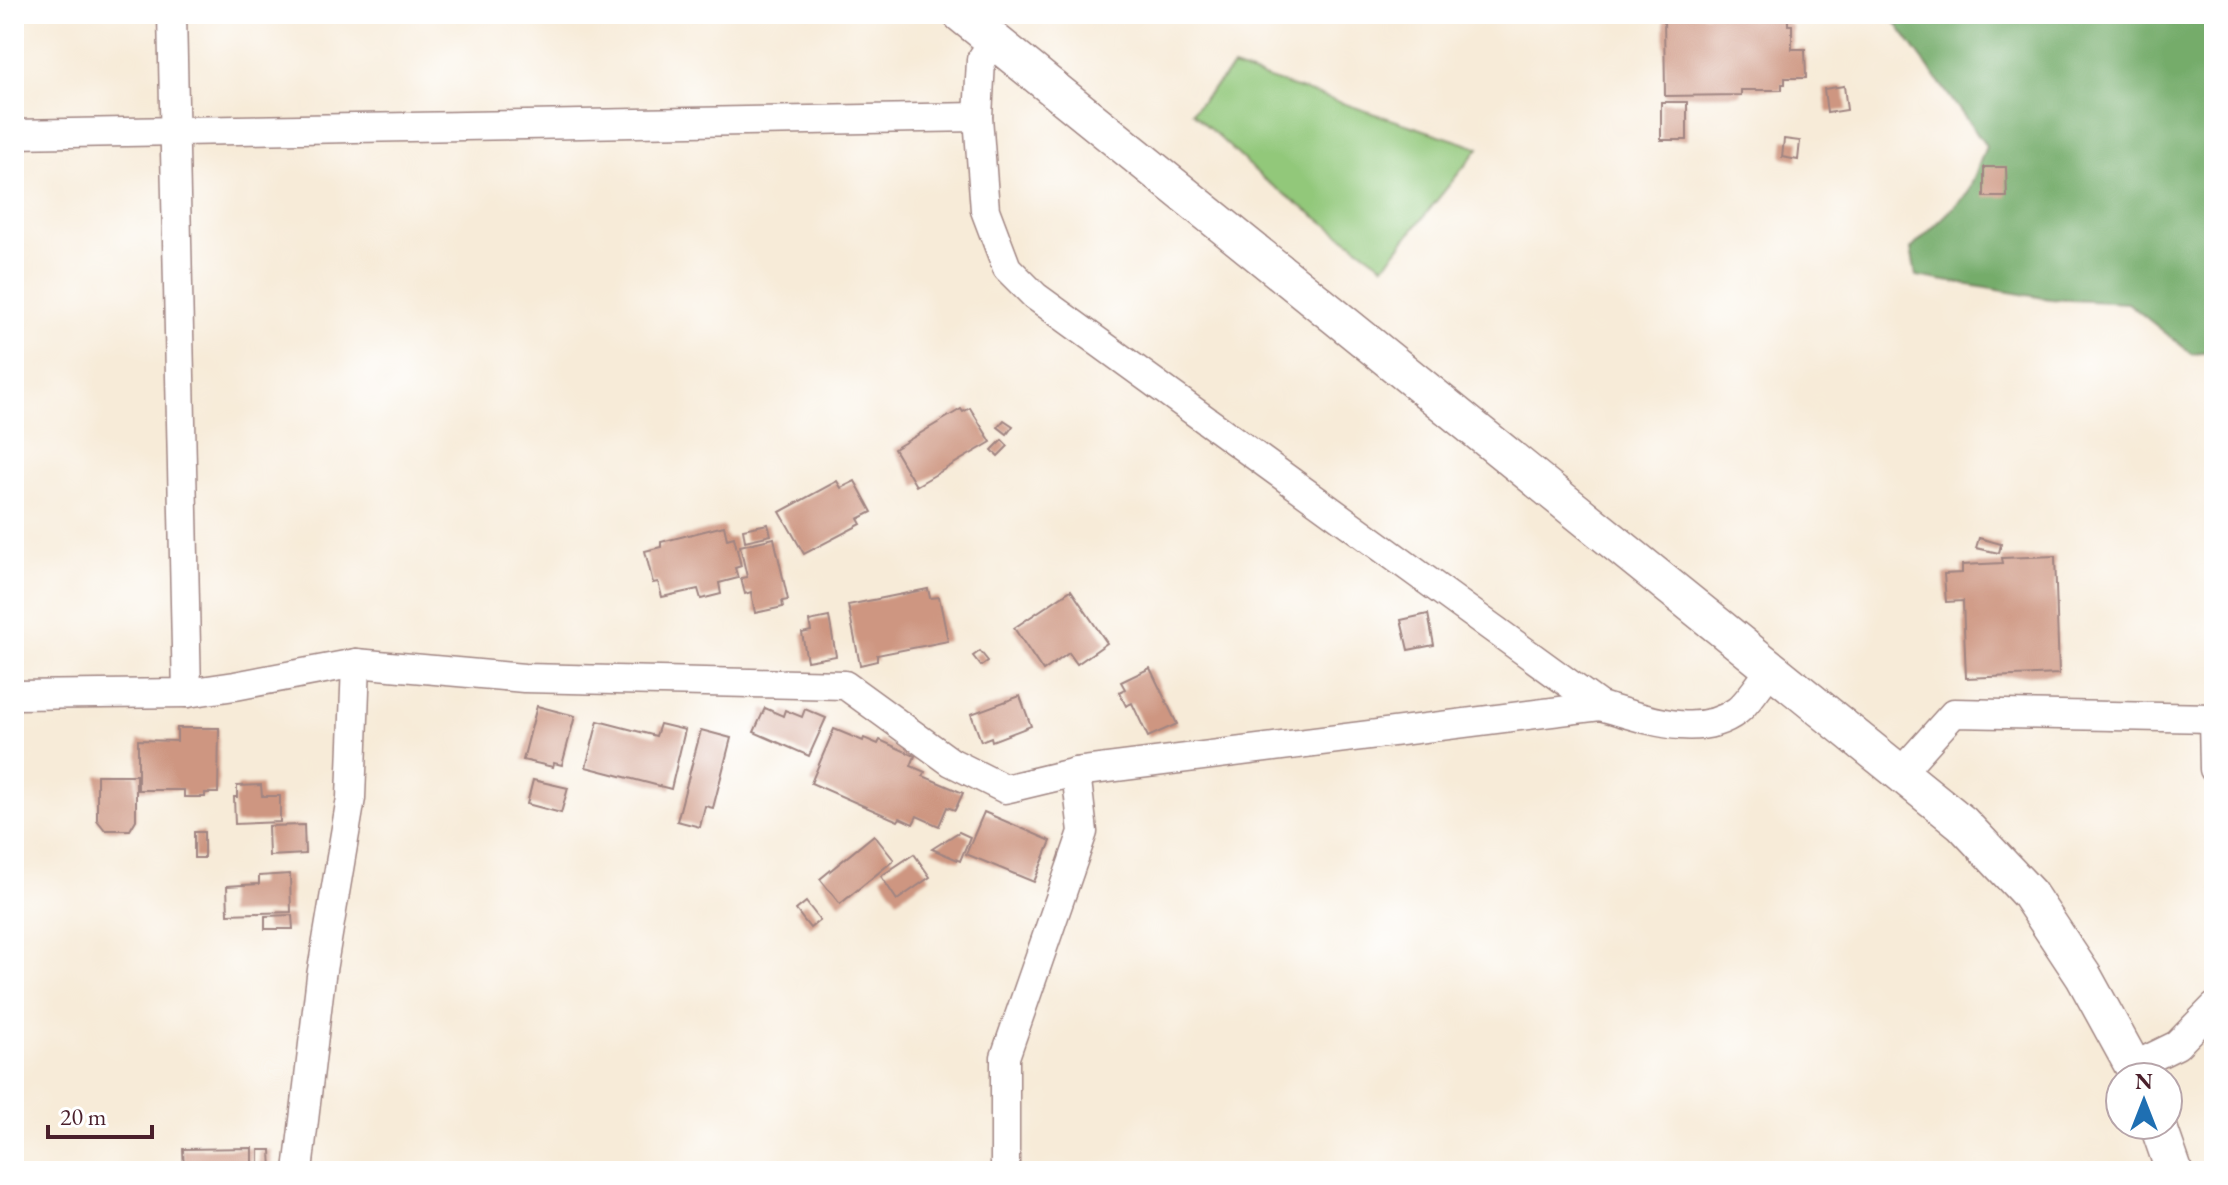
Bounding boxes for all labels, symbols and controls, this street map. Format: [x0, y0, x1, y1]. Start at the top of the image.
north arrow [2104, 1061, 2184, 1141]
text: N [2135, 1067, 2153, 1096]
scale bar [48, 1089, 152, 1139]
text: 20 m [60, 1101, 107, 1132]

